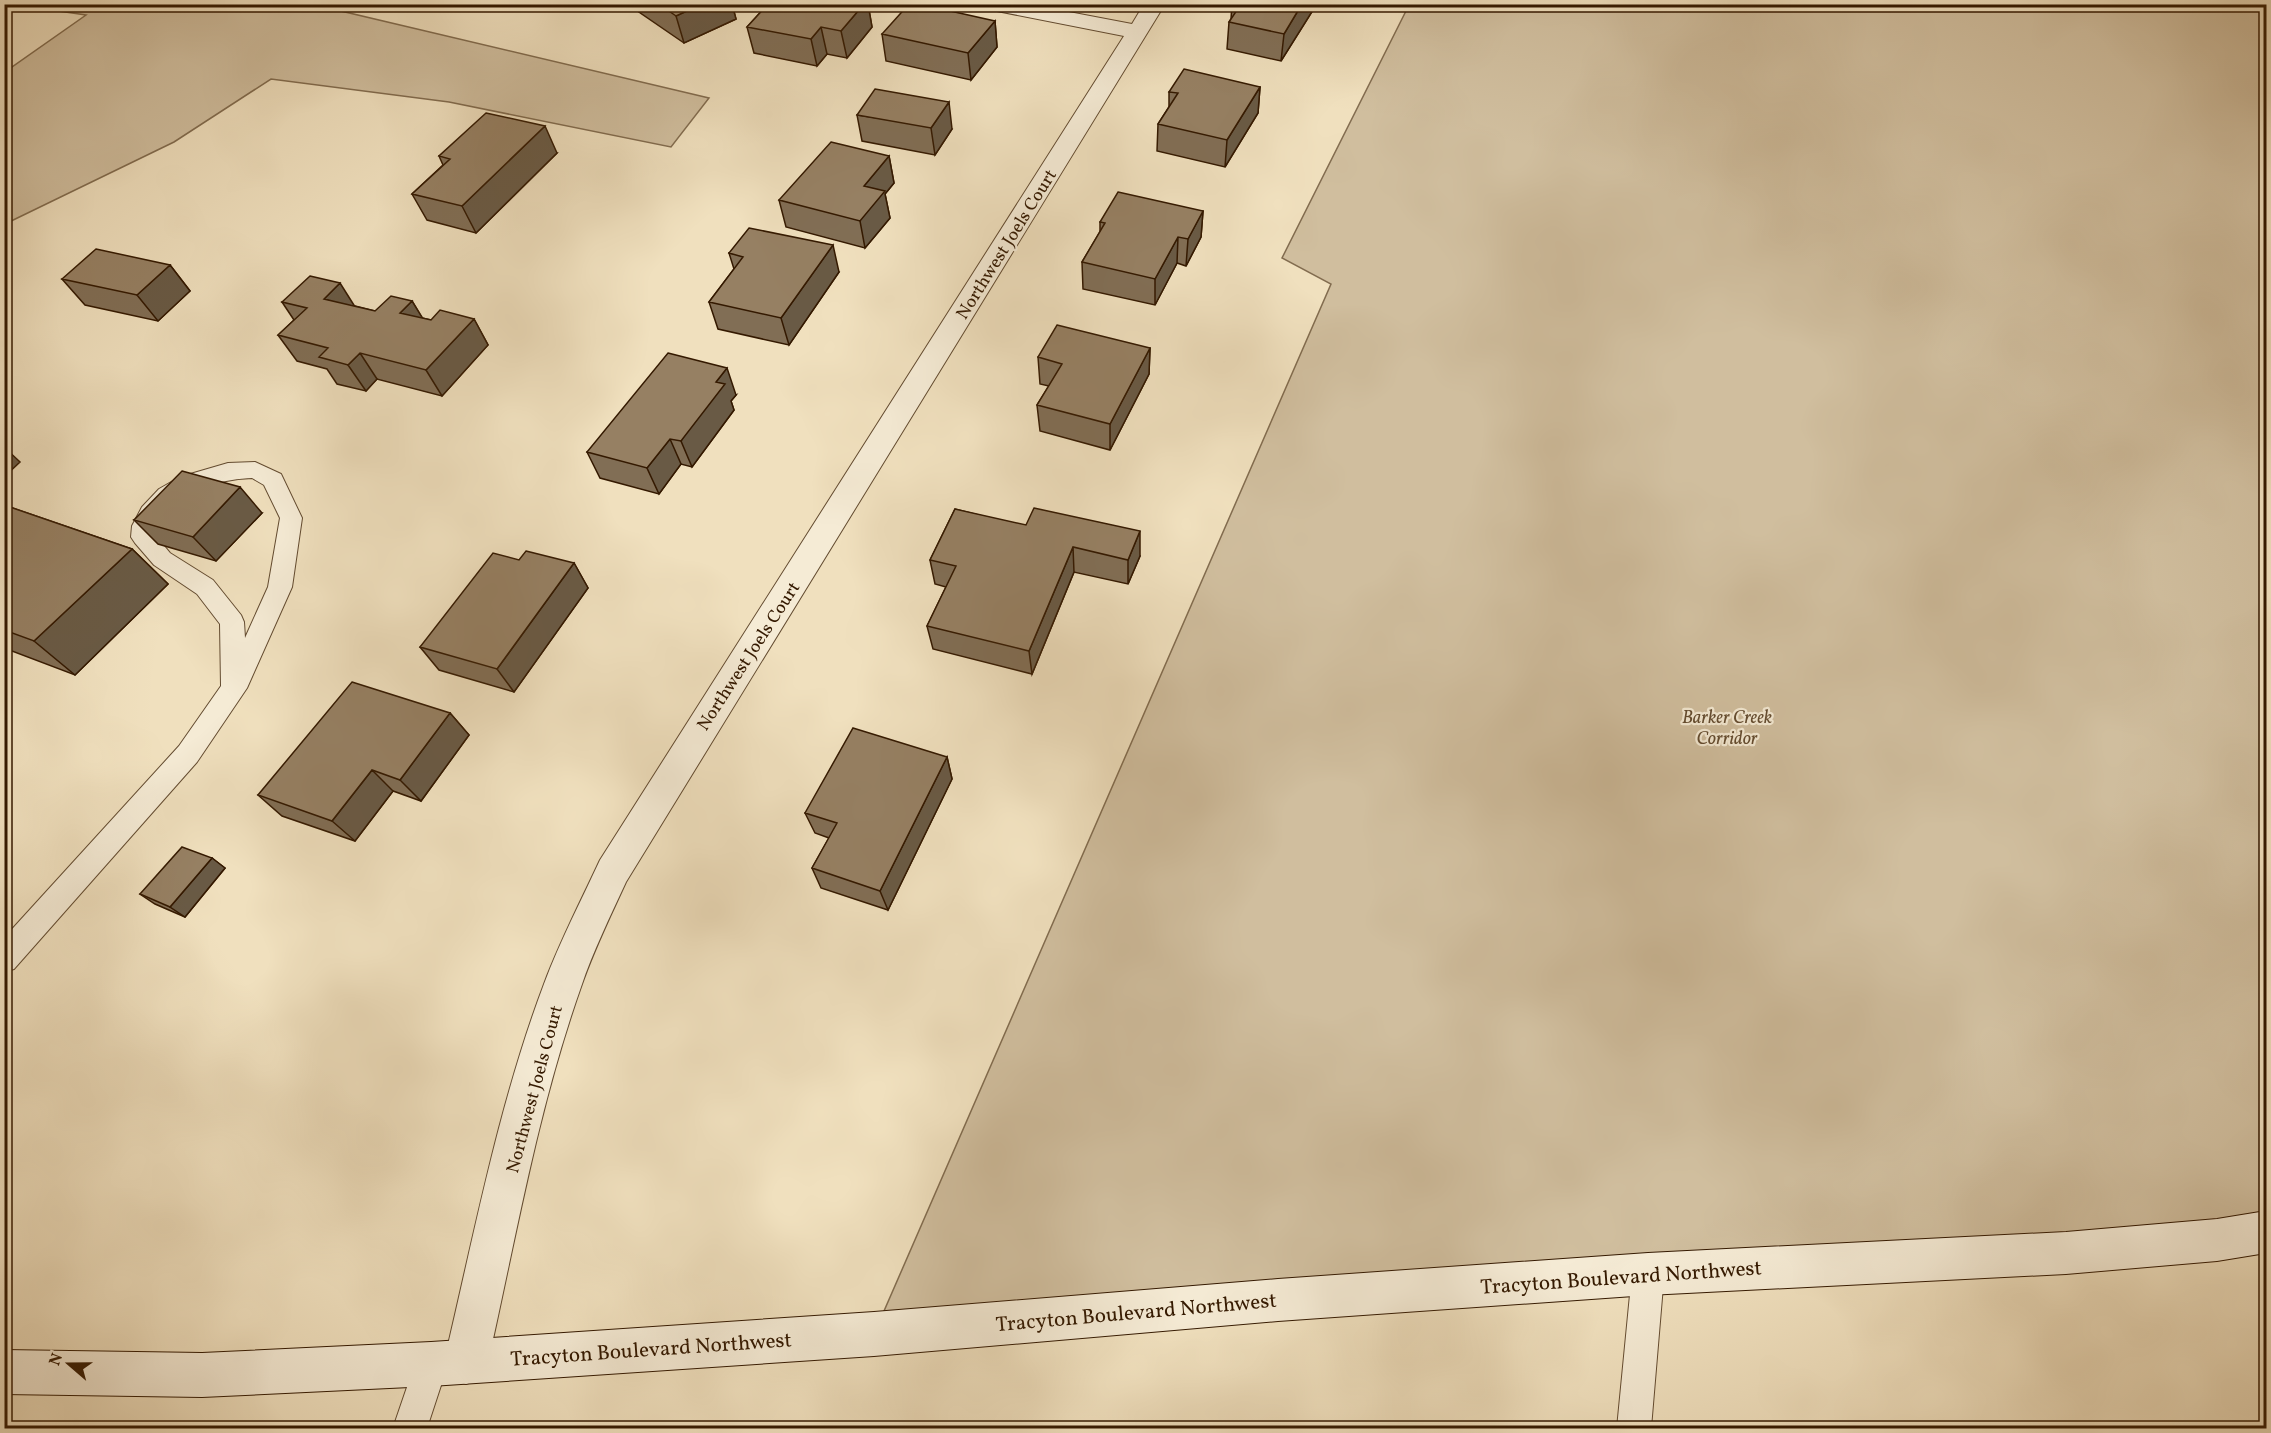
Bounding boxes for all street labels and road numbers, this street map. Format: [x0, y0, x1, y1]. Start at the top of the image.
street label: Northwest Joels Court [951, 165, 1064, 325]
street label: Northwest Joels Court [692, 578, 807, 736]
street label: Northwest Joels Court [501, 1003, 570, 1176]
street label: Tracyton Boulevard Northwest [1479, 1254, 1763, 1303]
street label: Tracyton Boulevard Northwest [994, 1287, 1278, 1340]
street label: Tracyton Boulevard Northwest [509, 1326, 793, 1375]

